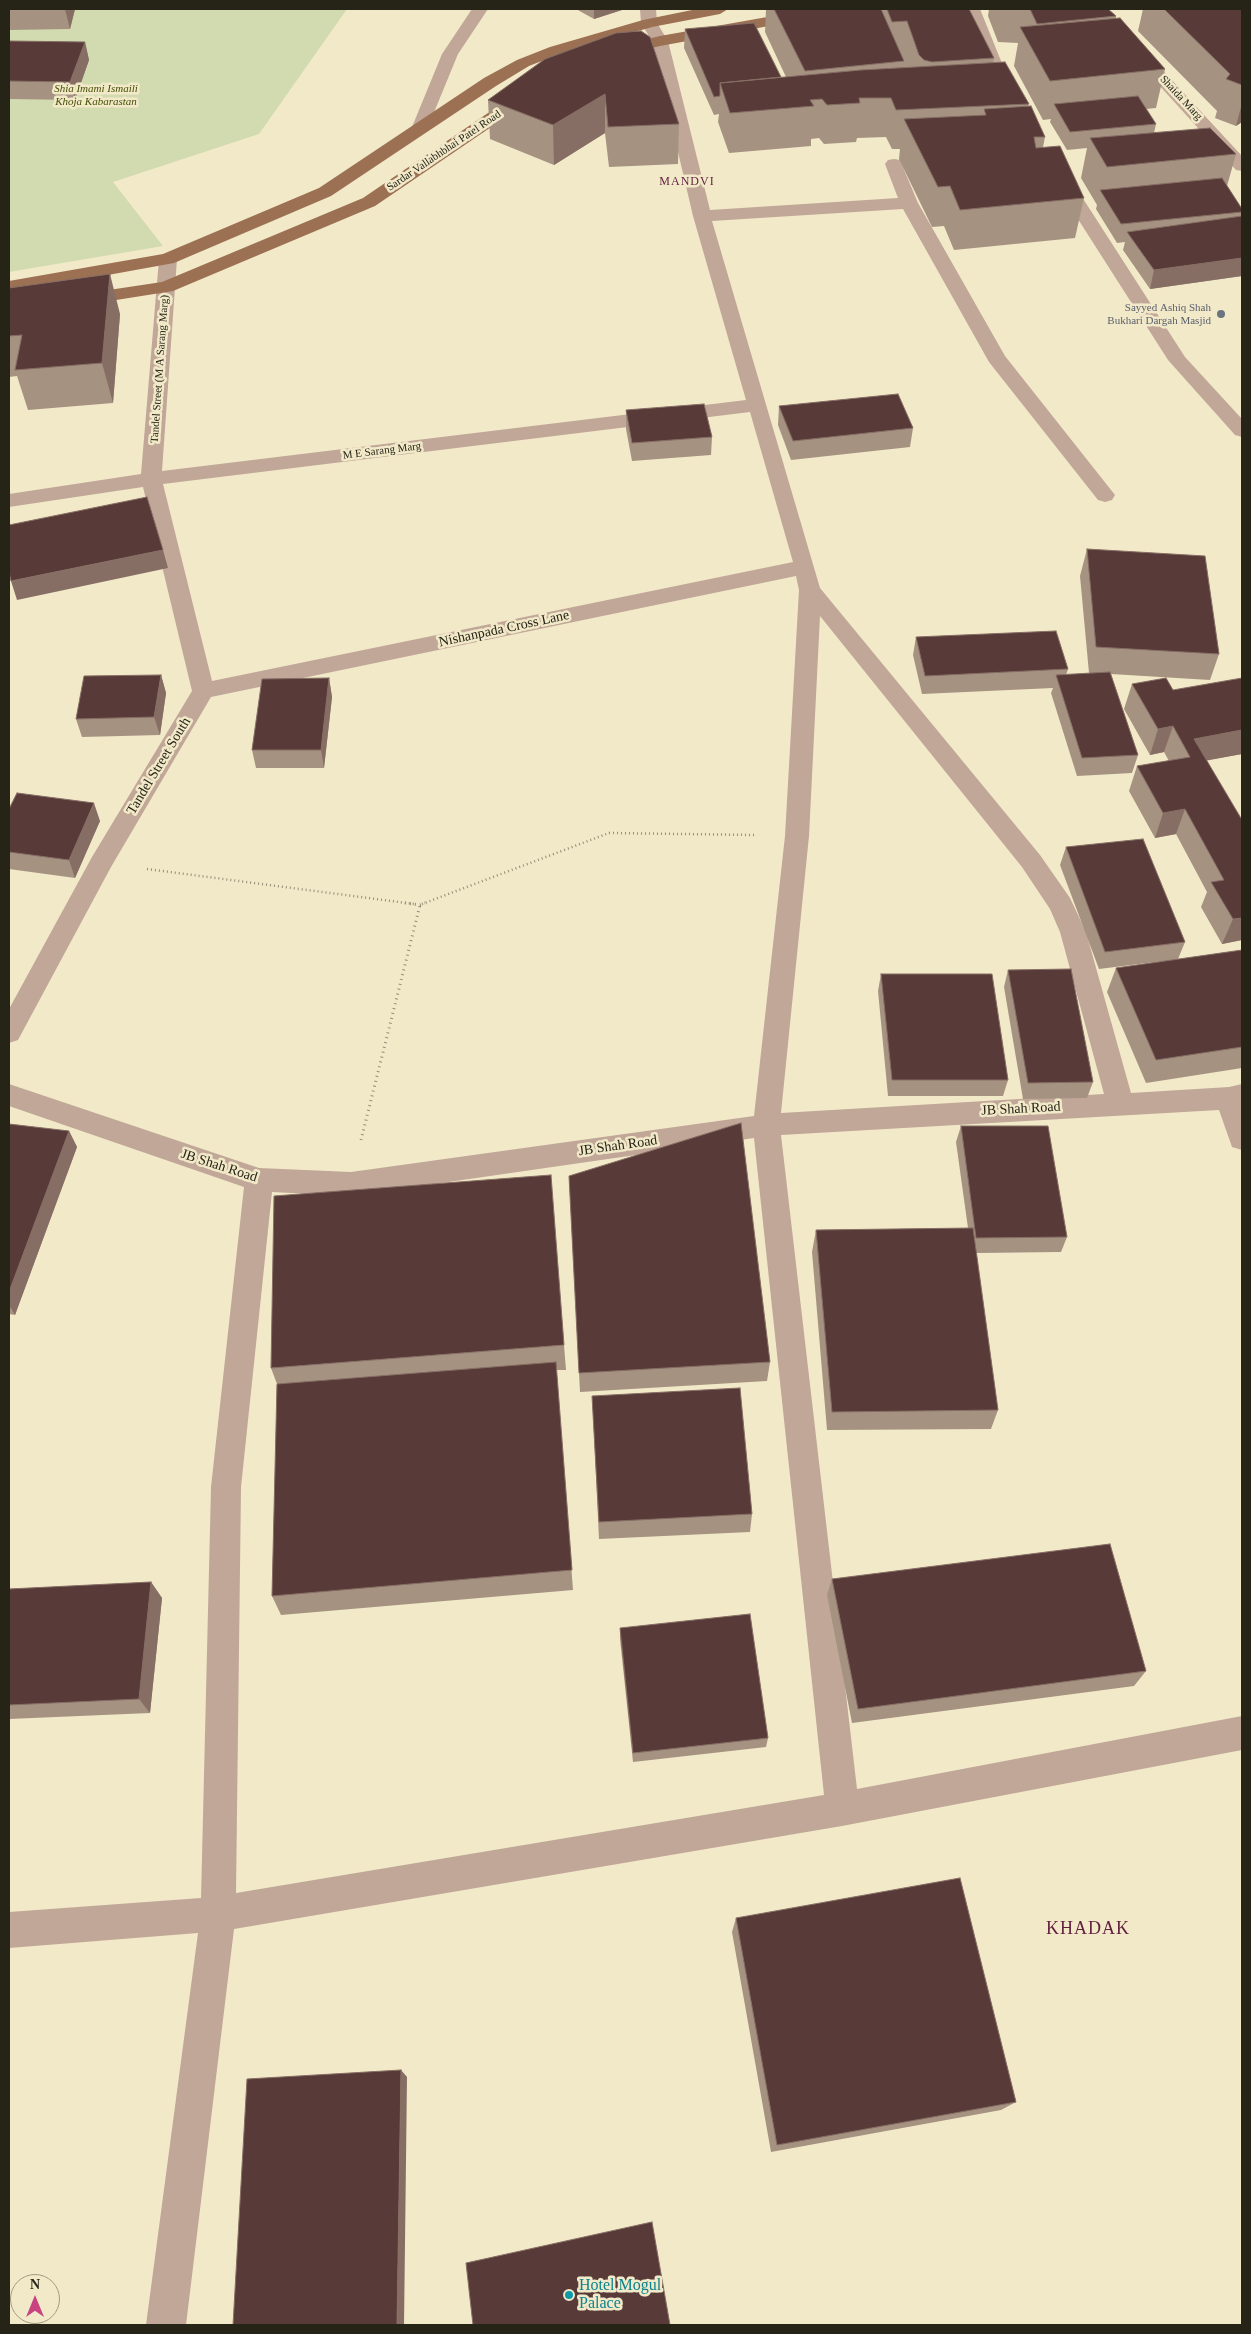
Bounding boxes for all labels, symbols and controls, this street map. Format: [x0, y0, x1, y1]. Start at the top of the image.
street label: Shaida Marg [1157, 73, 1205, 123]
park label: Shia Imami Ismaili Khoja Kabarastan [54, 82, 138, 108]
street label: Sardar Vallabhbhai Patel Road [384, 108, 504, 194]
district label: MANDVI [659, 175, 715, 189]
street label: Tandel Street (M A Sarang Marg) [148, 295, 172, 443]
place label: Sayyed Ashiq Shah Bukhari Dargah Masjid [1107, 301, 1211, 327]
marker: Sayyed Ashiq Shah Bukhari Dargah Masjid [1215, 308, 1227, 320]
street label: M E Sarang Marg [342, 440, 422, 462]
street label: Nishanpada Cross Lane [437, 607, 571, 651]
street label: Tandel Street South [123, 714, 195, 818]
street label: JB Shah Road [981, 1099, 1061, 1119]
street label: JB Shah Road [578, 1132, 658, 1160]
street label: JB Shah Road [179, 1146, 259, 1186]
district label: KHADAK [1045, 1918, 1131, 1940]
north arrow [10, 2274, 60, 2324]
place label: Hotel Mogul Palace [579, 2276, 661, 2314]
text: N [30, 2277, 40, 2292]
marker: Hotel Mogul Palace [563, 2289, 575, 2301]

